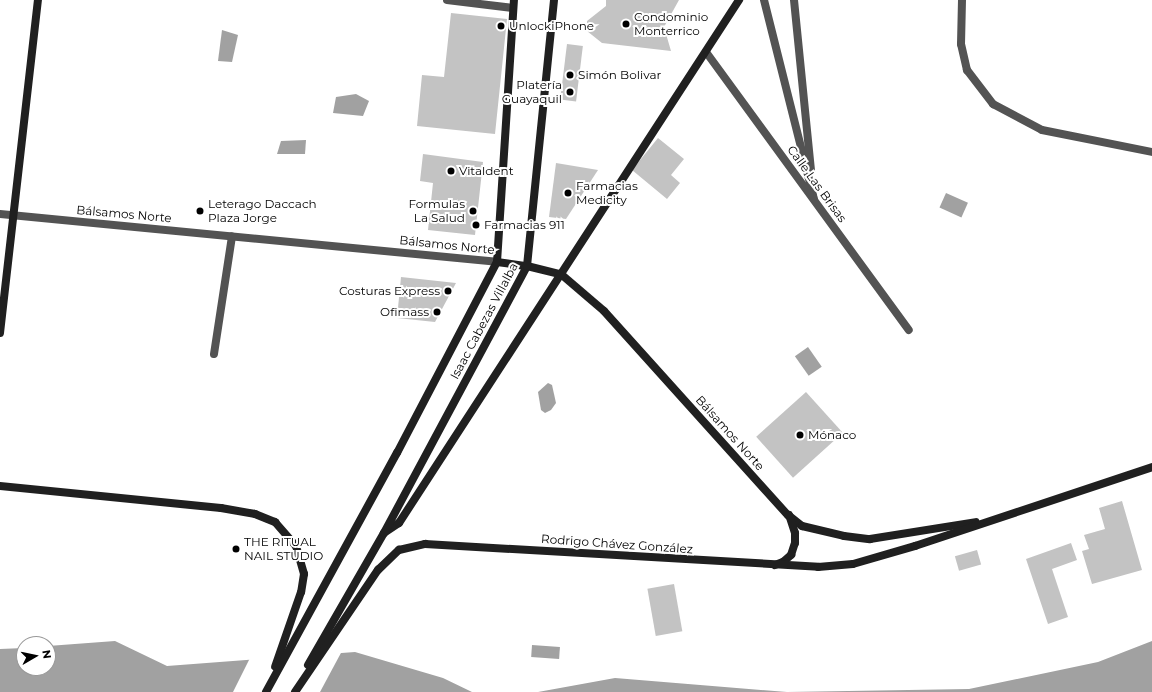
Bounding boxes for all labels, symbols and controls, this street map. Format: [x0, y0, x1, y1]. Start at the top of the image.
place label: Condominio Monterrico [634, 10, 708, 38]
place label: UnlockiPhone [509, 19, 594, 33]
marker: Condominio Monterrico [621, 19, 631, 29]
marker: UnlockiPhone [496, 21, 506, 31]
place label: Simón Bolivar [578, 68, 661, 82]
marker: Simón Bolivar [565, 70, 575, 80]
place label: Platería Guayaquil [502, 78, 562, 106]
marker: Platería Guayaquil [565, 87, 575, 97]
street label: Calle Las Brisas [784, 143, 850, 225]
place label: Vitaldent [459, 164, 514, 178]
marker: Vitaldent [446, 166, 456, 176]
place label: Farmacias Medicity [576, 179, 638, 207]
marker: Farmacias Medicity [563, 188, 573, 198]
place label: Leterago Daccach Plaza Jorge [208, 197, 317, 225]
place label: Formulas La Salud [408, 197, 465, 225]
street label: Bálsamos Norte [76, 203, 172, 225]
marker: Leterago Daccach Plaza Jorge [195, 206, 205, 216]
marker: Formulas La Salud [468, 206, 478, 216]
place label: Farmacias 911 [484, 218, 565, 232]
marker: Farmacias 911 [471, 220, 481, 230]
street label: Bálsamos Norte [399, 233, 495, 257]
street label: Isaac Cabezas Villalba [447, 260, 521, 382]
place label: Costuras Express [339, 284, 440, 298]
marker: Costuras Express [443, 286, 453, 296]
place label: Ofimass [380, 305, 429, 319]
marker: Ofimass [432, 307, 442, 317]
street label: Bálsamos Norte [693, 393, 767, 473]
place label: Mónaco [808, 428, 856, 442]
marker: Mónaco [795, 430, 805, 440]
street label: Rodrigo Chávez González [541, 532, 693, 556]
place label: THE RITUAL NAIL STUDIO [244, 535, 323, 563]
marker: THE RITUAL NAIL STUDIO [231, 544, 241, 554]
north arrow [16, 636, 56, 676]
text: N [39, 649, 54, 660]

